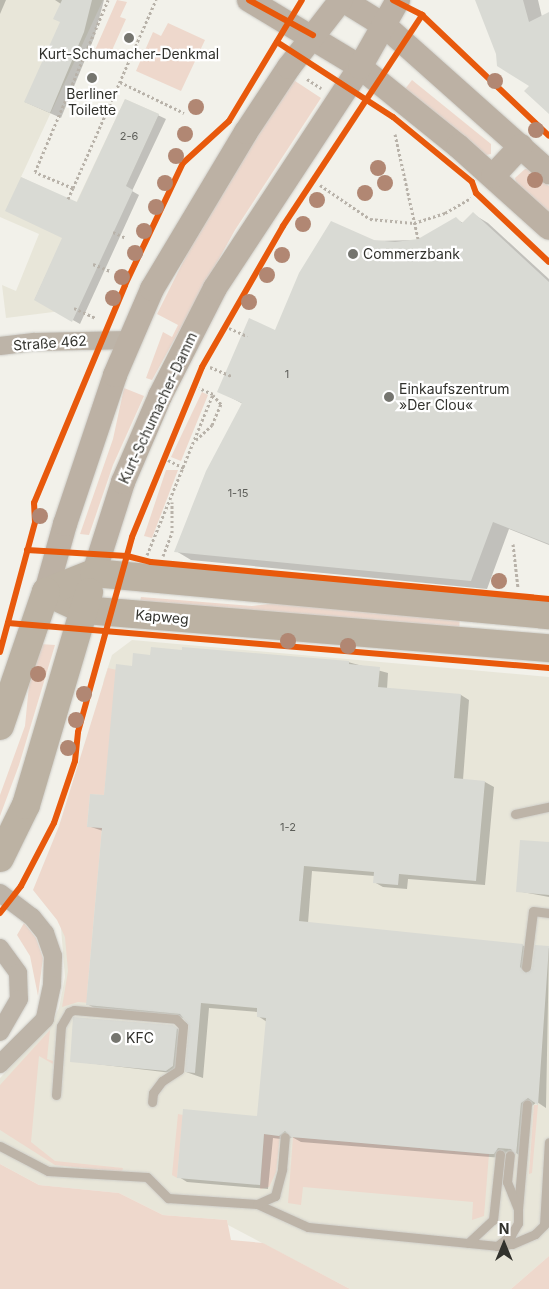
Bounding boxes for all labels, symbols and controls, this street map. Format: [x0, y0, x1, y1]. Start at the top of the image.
marker: Kurt-Schumacher-Denkmal [123, 32, 135, 44]
place label: Kurt-Schumacher-Denkmal [39, 46, 219, 62]
marker: Berliner Toilette [86, 72, 98, 84]
place label: Berliner Toilette [66, 86, 118, 118]
house number: 2-6 [120, 129, 138, 143]
place label: Commerzbank [363, 246, 460, 262]
marker: Commerzbank [347, 248, 359, 260]
street label: Kurt-Schumacher-Damm [115, 330, 201, 486]
street label: Straße 462 [13, 332, 87, 354]
house number: 1 [285, 367, 289, 381]
place label: Einkaufszentrum »Der Clou« [399, 381, 510, 414]
marker: Einkaufszentrum »Der Clou« [383, 391, 395, 403]
house number: 1-15 [228, 486, 248, 500]
street label: Kapweg [135, 606, 189, 628]
house number: 1-2 [280, 820, 296, 834]
place label: KFC [126, 1030, 154, 1046]
marker: KFC [110, 1032, 122, 1044]
north arrow [479, 1219, 529, 1269]
text: N [499, 1220, 509, 1237]

